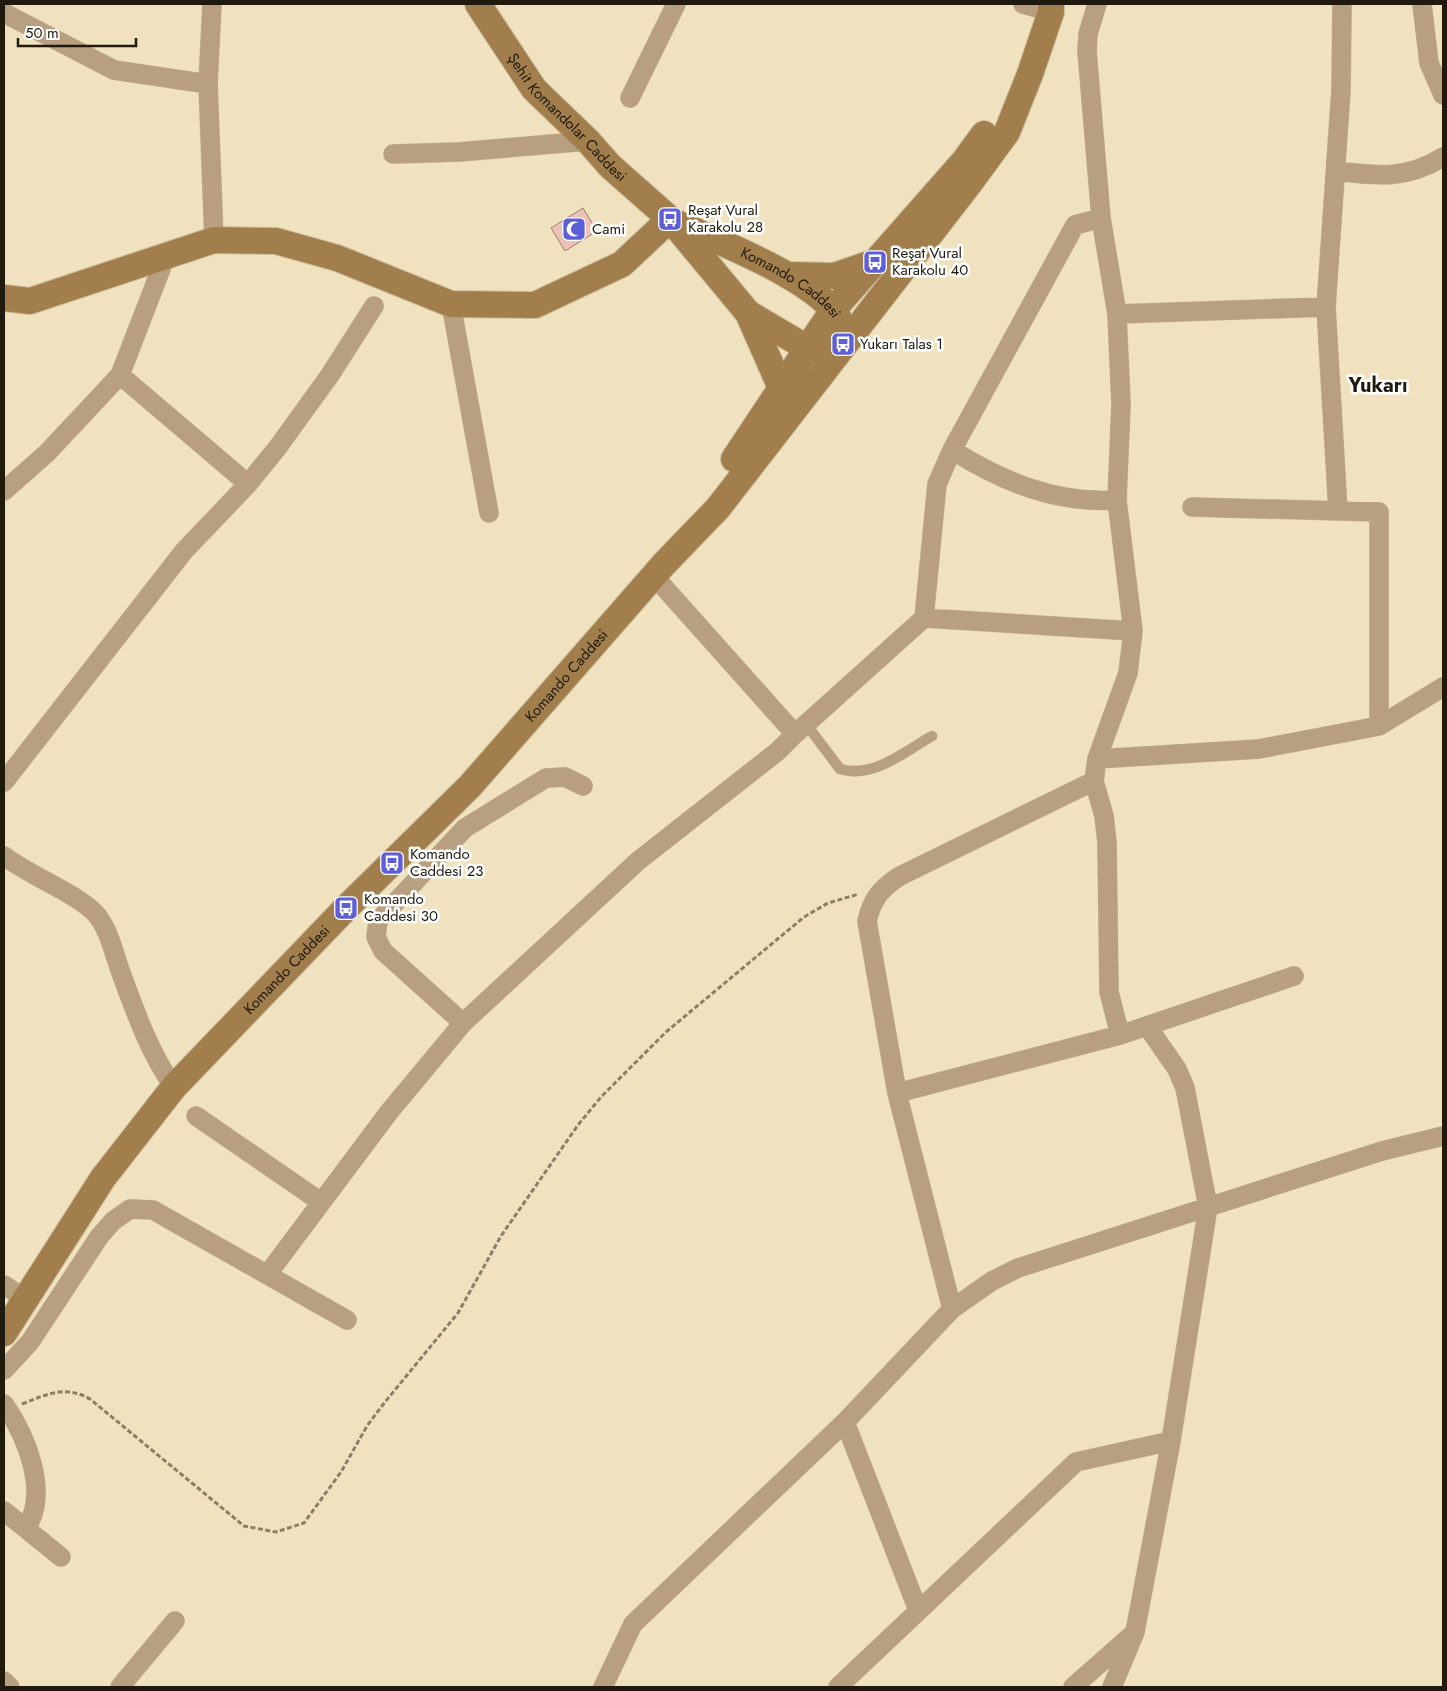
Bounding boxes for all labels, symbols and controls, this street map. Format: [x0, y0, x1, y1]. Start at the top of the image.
scale bar [18, 15, 135, 47]
text: 50 m [25, 22, 59, 44]
street label: Şehit Komandolar Caddesi [502, 49, 632, 187]
place label: Reşat Vural Karakolu 28 [688, 199, 763, 238]
bus stop icon: Reşat Vural Karakolu 28 [657, 206, 683, 232]
mosque icon: Cami [561, 216, 587, 242]
place label: Cami [592, 218, 625, 240]
street label: Komando Caddesi [737, 242, 846, 322]
place label: Reşat Vural Karakolu 40 [892, 242, 968, 281]
bus stop icon: Reşat Vural Karakolu 40 [862, 249, 888, 275]
bus stop icon: Yukarı Talas 1 [830, 331, 856, 357]
place label: Yukarı Talas 1 [860, 333, 943, 355]
district label: Yukarı [1347, 371, 1408, 400]
street label: Komando Caddesi [520, 625, 613, 727]
place label: Komando Caddesi 23 [410, 843, 484, 882]
bus stop icon: Komando Caddesi 23 [379, 850, 405, 876]
place label: Komando Caddesi 30 [364, 888, 438, 927]
bus stop icon: Komando Caddesi 30 [333, 895, 359, 921]
street label: Komando Caddesi [238, 920, 335, 1019]

